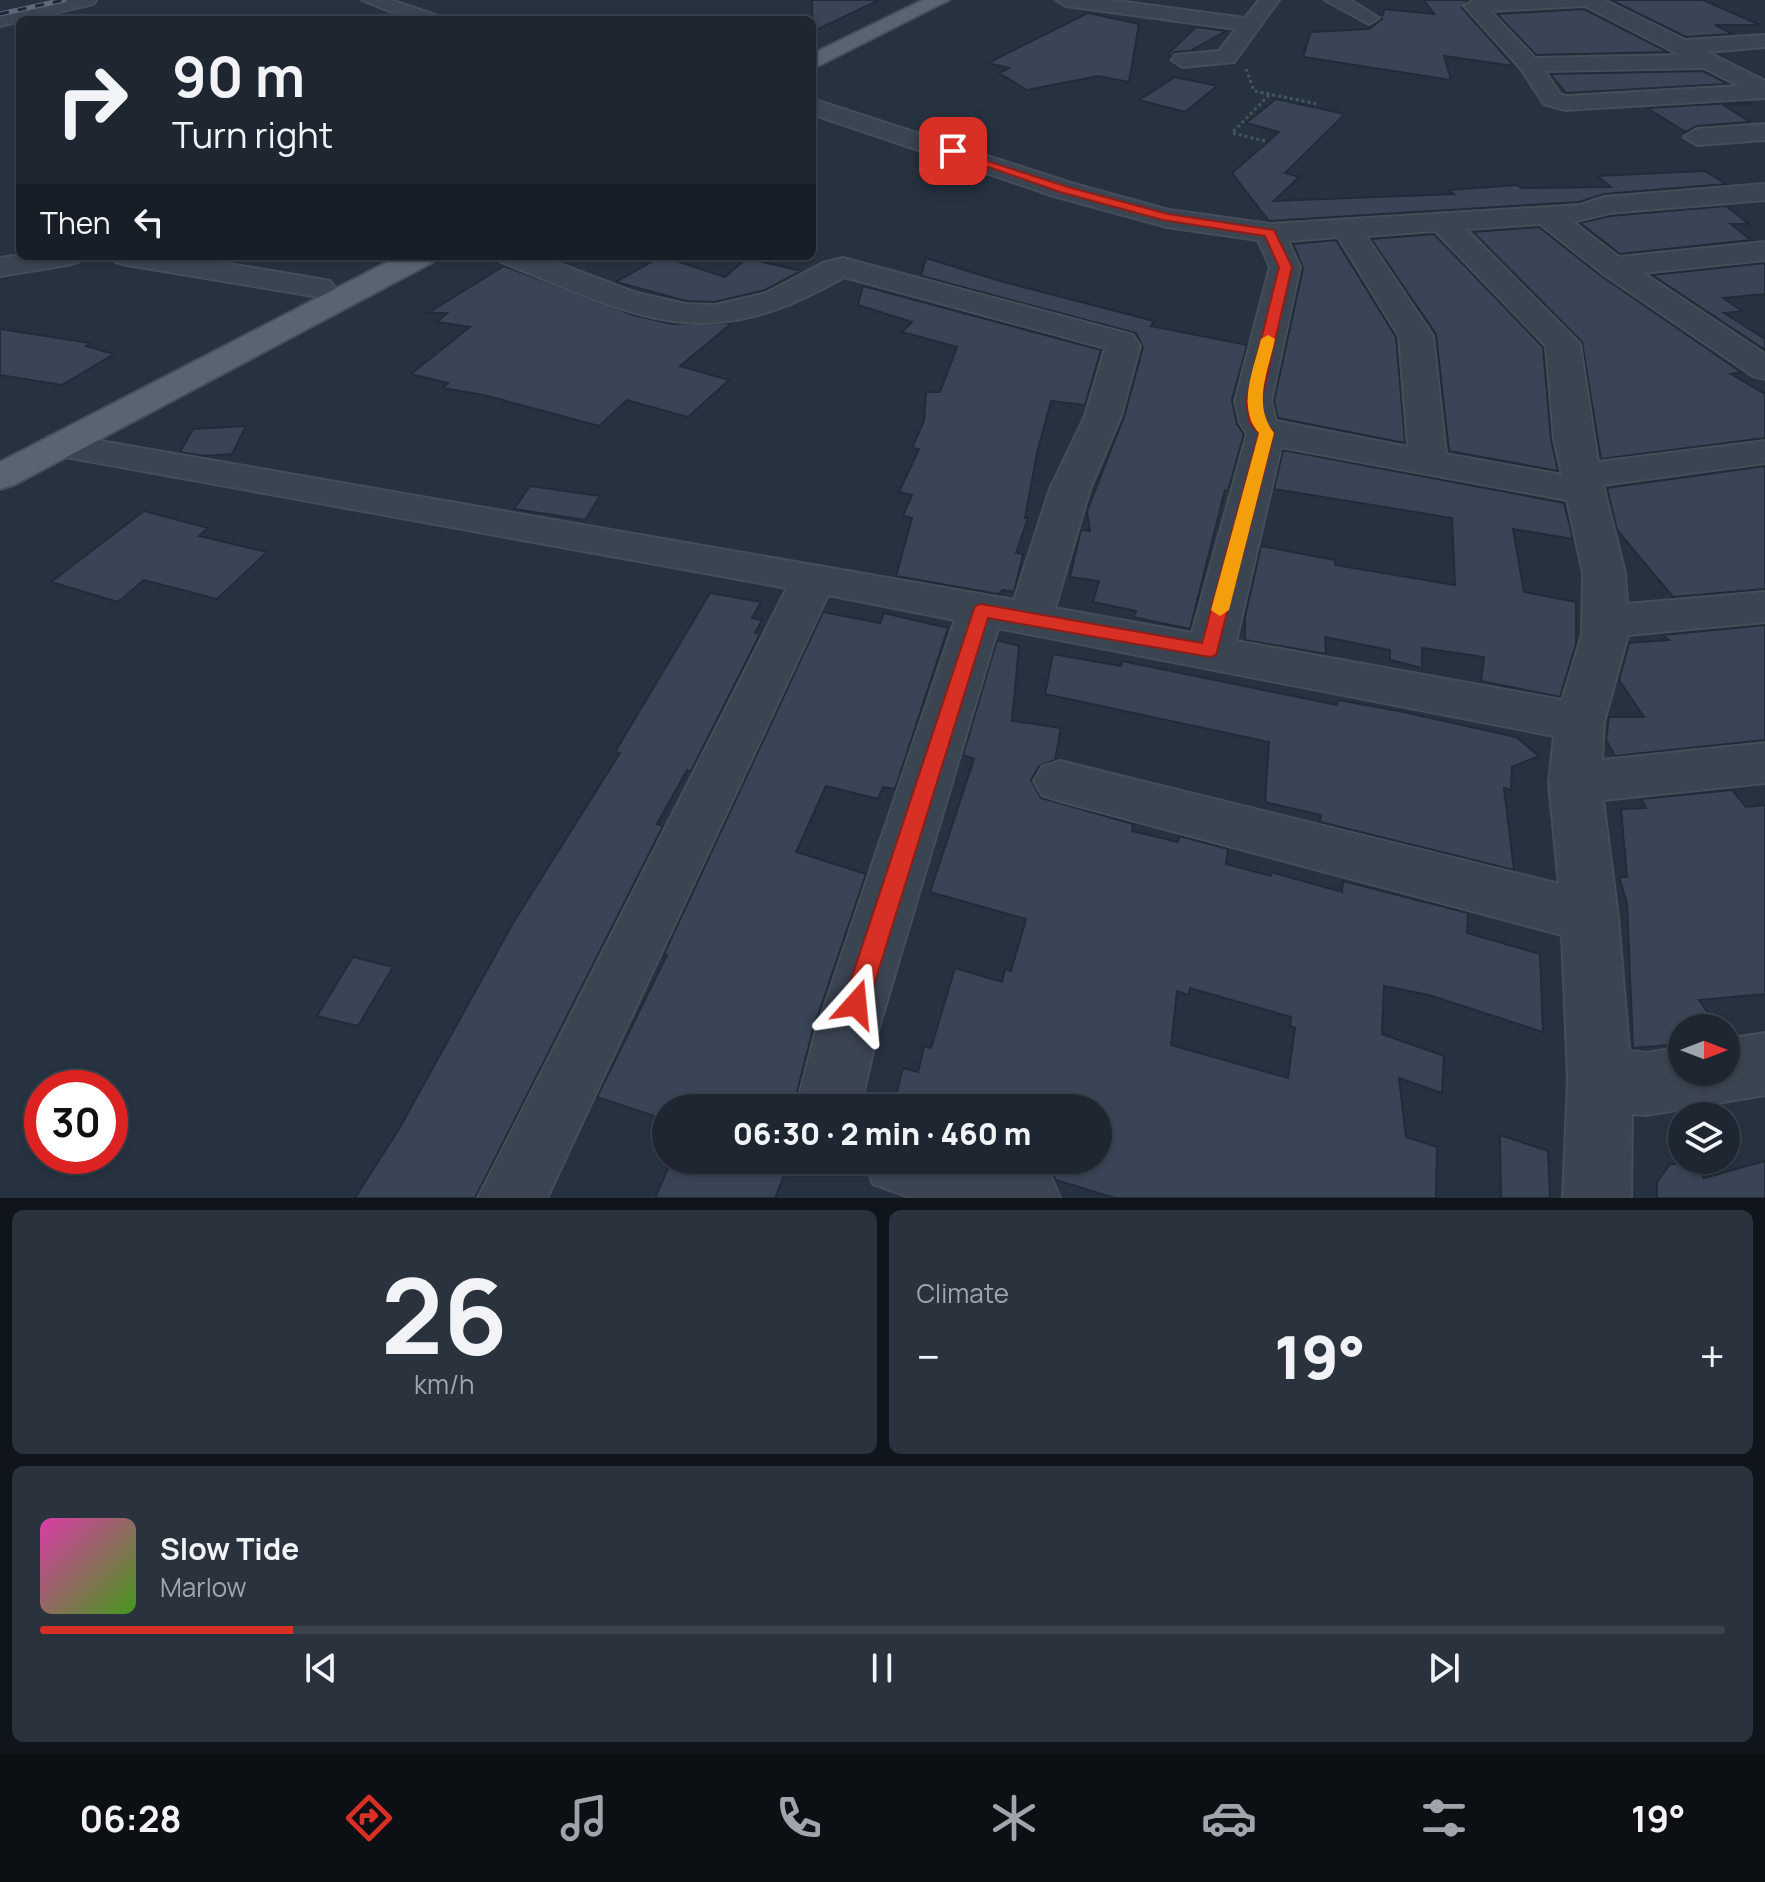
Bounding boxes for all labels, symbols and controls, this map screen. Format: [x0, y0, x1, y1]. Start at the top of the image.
text: 90 m [172, 37, 305, 114]
icon: right [40, 48, 144, 152]
text: Turn right [172, 110, 333, 159]
pin [919, 117, 987, 185]
icon: arrive [931, 129, 975, 173]
icon: left [127, 200, 171, 244]
text: Then [40, 202, 111, 243]
position arrow [814, 962, 898, 1046]
north arrow [1668, 1014, 1740, 1086]
map controls [1668, 1014, 1740, 1174]
speed limit sign: 30 [24, 1070, 128, 1174]
button: layers [1668, 1102, 1740, 1174]
text: 06:30 · 2 min · 460 m [733, 1113, 1031, 1154]
text: 26 [381, 1243, 508, 1385]
text: Climate [917, 1275, 1009, 1311]
text: 19° [1274, 1315, 1366, 1397]
text: − [917, 1326, 940, 1386]
text: + [1700, 1326, 1725, 1386]
text: km/h [414, 1366, 474, 1402]
text: Slow Tide [160, 1528, 299, 1569]
text: Marlow [160, 1569, 247, 1605]
icon: previous [299, 1646, 343, 1690]
icon: pause [860, 1646, 904, 1690]
icon: next [1422, 1646, 1466, 1690]
icon: directions [341, 1790, 397, 1846]
icon: music [556, 1790, 612, 1846]
icon: phone [771, 1790, 827, 1846]
icon: climate [986, 1790, 1042, 1846]
icon: car [1201, 1790, 1257, 1846]
icon: filters [1416, 1790, 1472, 1846]
text: 06:28 [80, 1794, 181, 1843]
text: 19° [1631, 1794, 1685, 1843]

